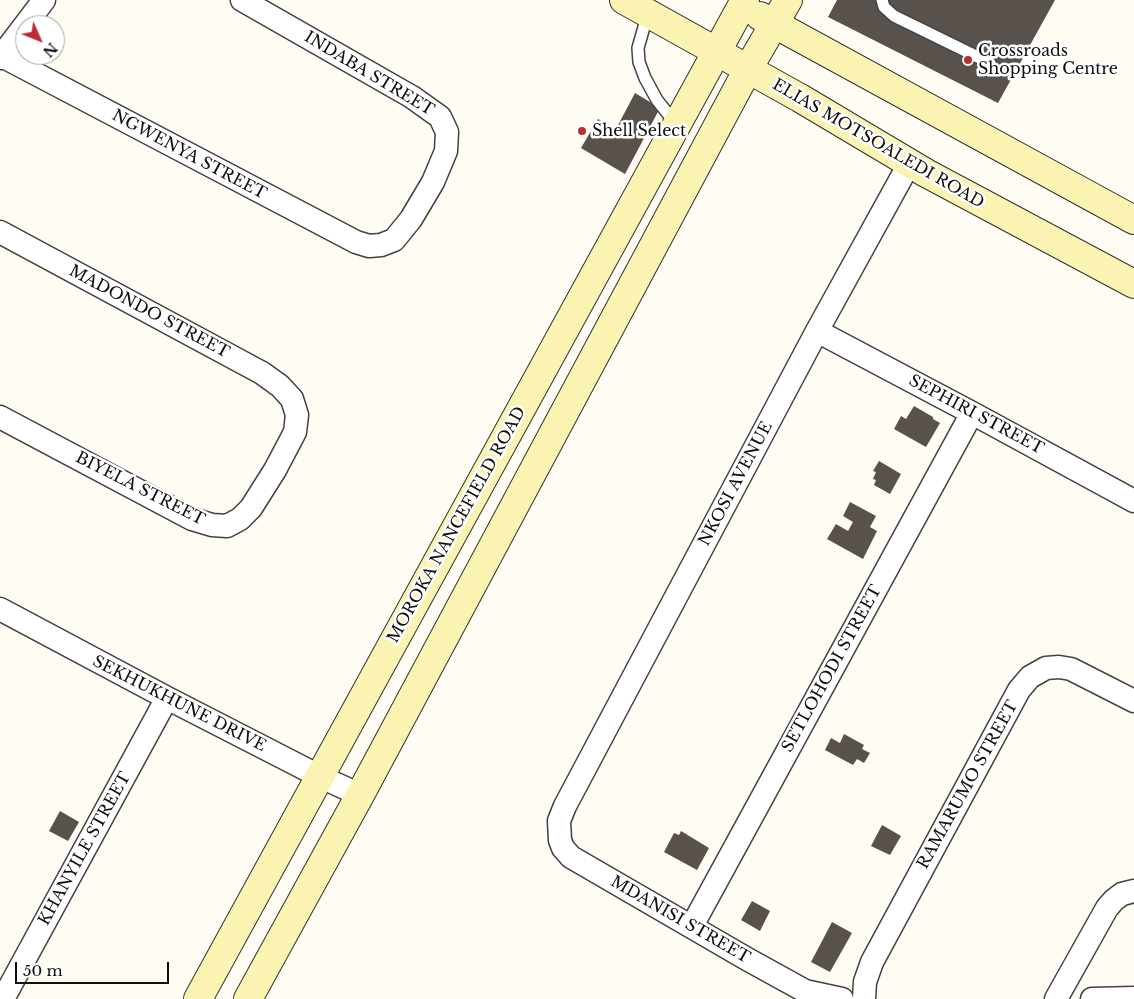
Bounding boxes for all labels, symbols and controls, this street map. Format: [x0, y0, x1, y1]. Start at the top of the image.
north arrow [15, 15, 65, 65]
street label: INDABA STREET [301, 28, 437, 120]
text: N [39, 39, 61, 61]
place label: Crossroads Shopping Centre [978, 41, 1118, 79]
marker: Crossroads Shopping Centre [962, 54, 974, 66]
street label: ELIAS MOTSOALEDI ROAD [769, 75, 987, 213]
street label: NGWENYA STREET [109, 106, 269, 204]
place label: Shell Select [592, 121, 686, 141]
marker: Shell Select [576, 125, 588, 137]
street label: MADONDO STREET [66, 262, 232, 362]
street label: SEPHIRI STREET [905, 371, 1047, 459]
street label: MOROKA NANCEFIELD ROAD [384, 404, 530, 646]
street label: NKOSI AVENUE [695, 419, 777, 549]
street label: BIYELA STREET [72, 448, 208, 530]
street label: SETLOHODI STREET [778, 582, 886, 756]
street label: SEKHUKHUNE DRIVE [89, 652, 269, 756]
street label: RAMARUMO STREET [914, 697, 1022, 873]
street label: KHANYILE STREET [35, 769, 135, 929]
street label: MDANISI STREET [607, 872, 753, 968]
scale bar [18, 952, 171, 984]
text: 50 m [23, 961, 63, 980]

